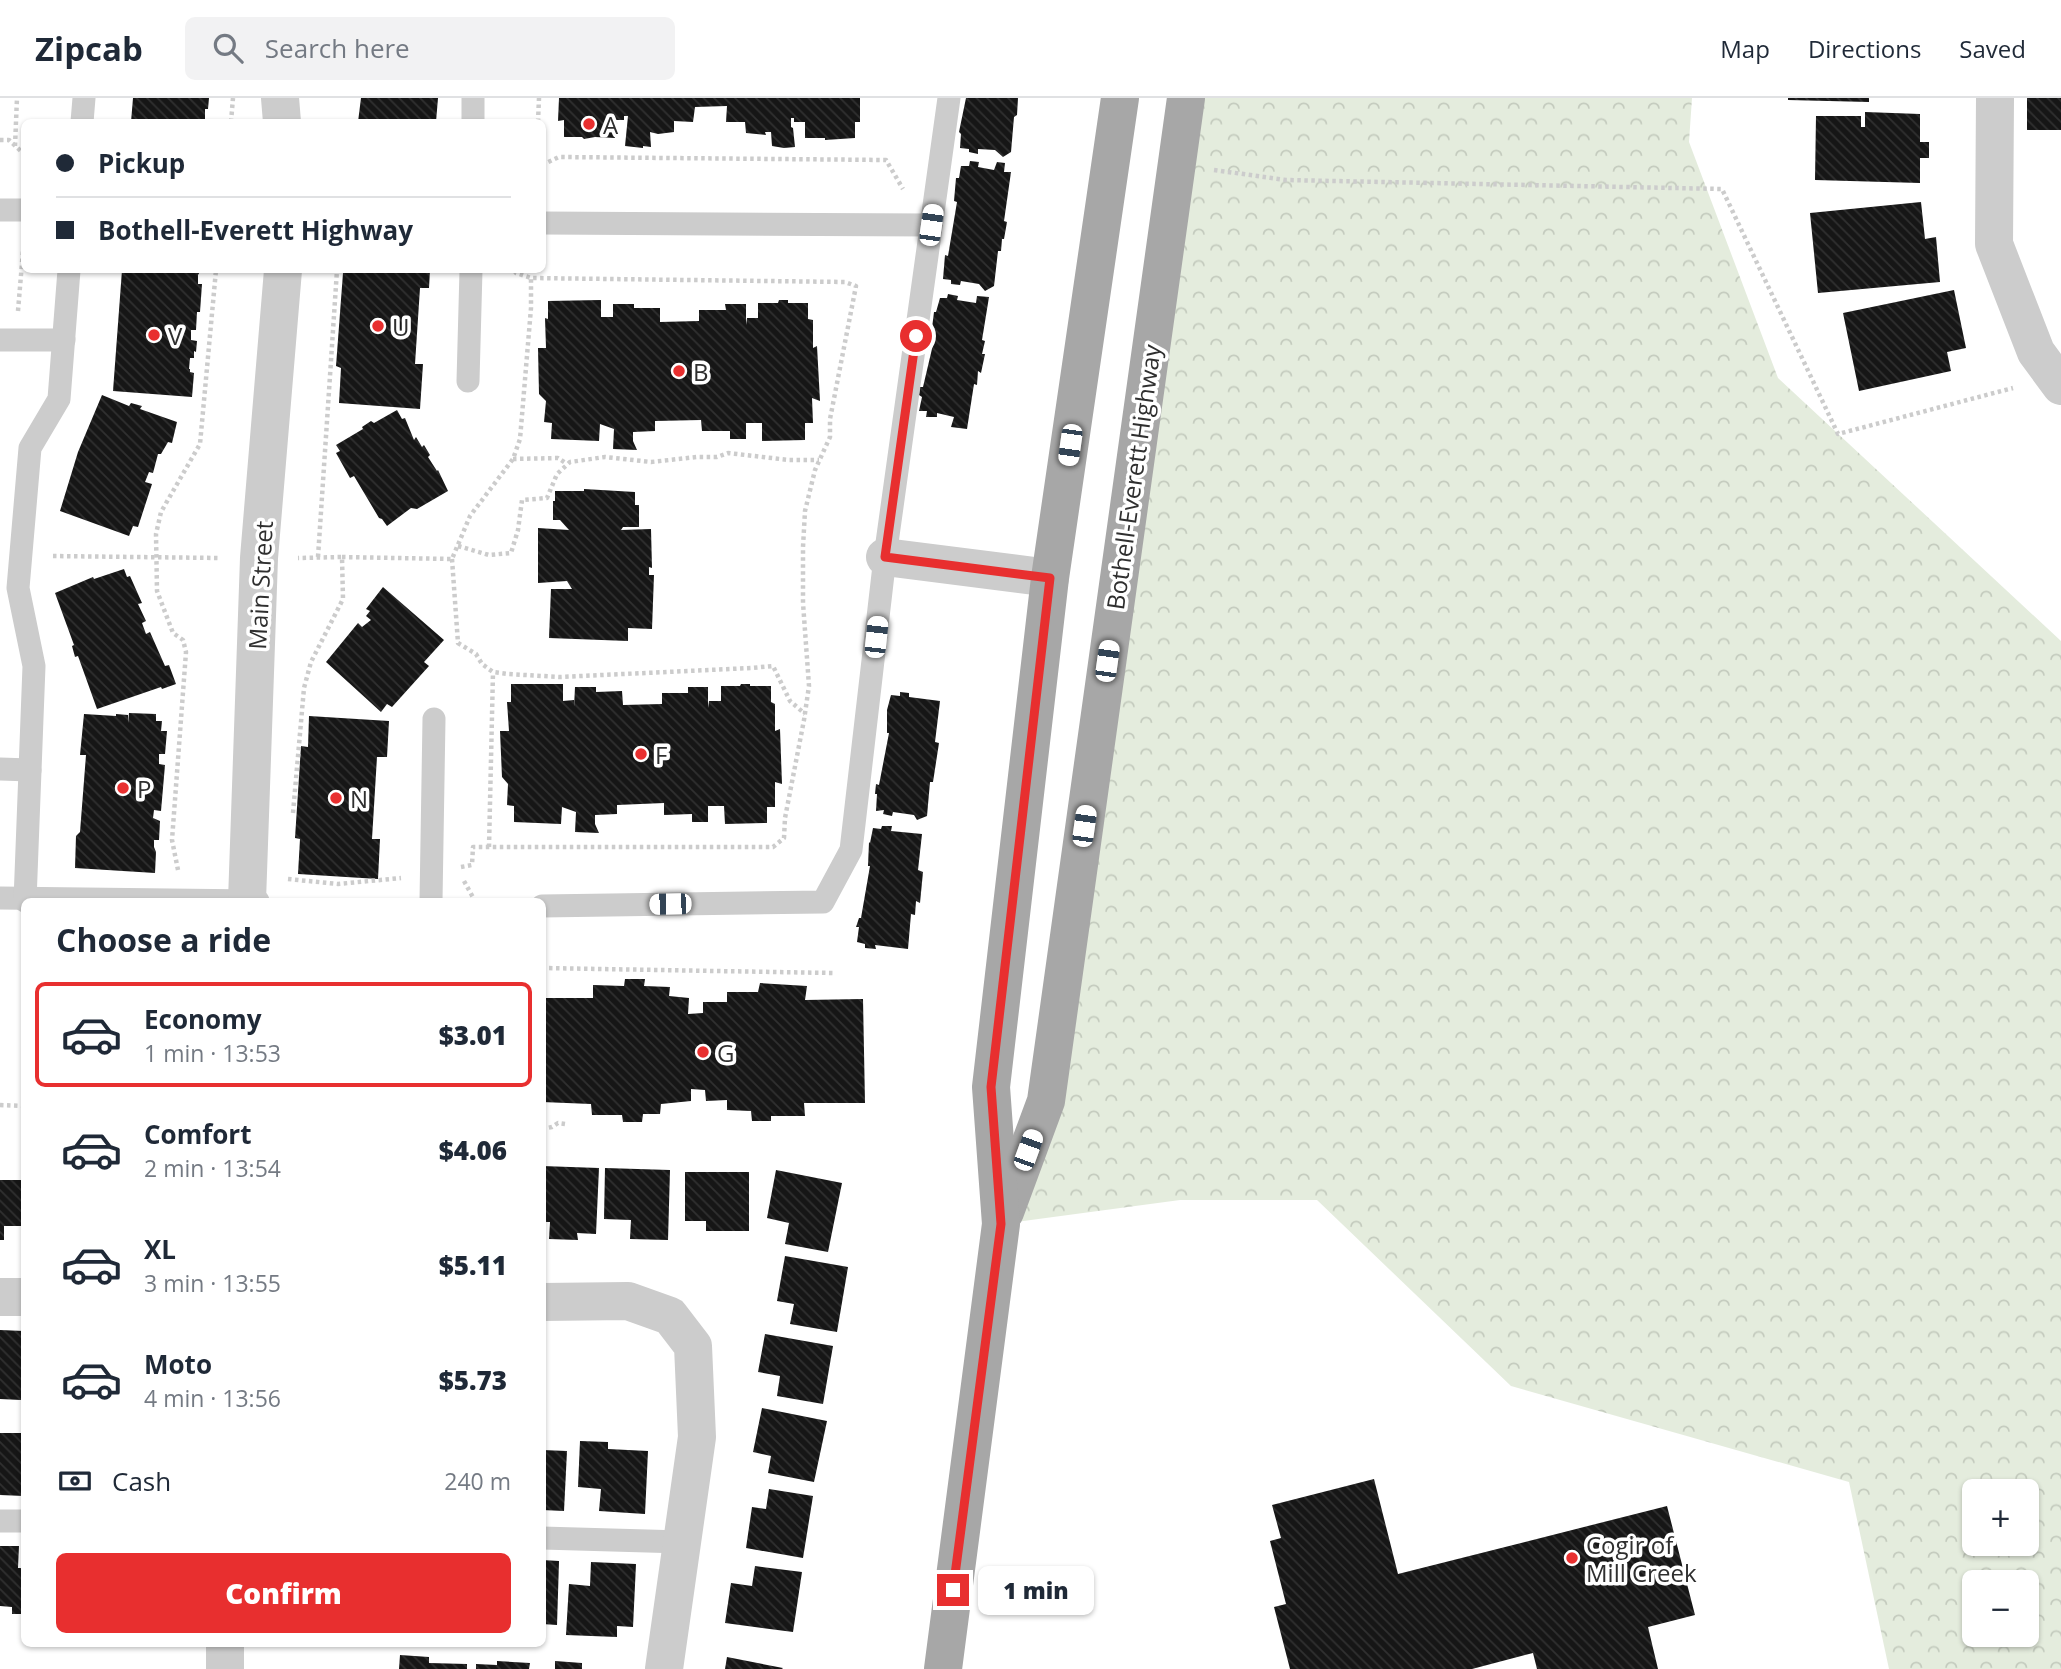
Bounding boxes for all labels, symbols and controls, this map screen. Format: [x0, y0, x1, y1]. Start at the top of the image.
search box [185, 17, 675, 80]
text: Zipcab [35, 26, 143, 71]
icon: search [209, 29, 247, 67]
text: Search here [265, 30, 410, 66]
text: Map [1720, 32, 1770, 65]
text: Directions [1808, 32, 1921, 65]
text: Saved [1959, 32, 2026, 65]
place label: A [603, 108, 619, 141]
marker: A [581, 116, 597, 132]
text: Pickup [98, 145, 185, 181]
car [918, 203, 945, 247]
text: Bothell-Everett Highway [98, 212, 413, 248]
place label: U [392, 310, 410, 343]
marker: U [370, 318, 386, 334]
place label: V [168, 319, 183, 352]
route start [900, 320, 932, 352]
marker: V [146, 327, 162, 343]
street label: Bothell-Everett Highway [1098, 341, 1168, 612]
place label: B [693, 355, 709, 388]
marker: B [671, 363, 687, 379]
car [1057, 423, 1084, 467]
street label: Main Street [240, 520, 280, 650]
car [864, 615, 889, 659]
car [1094, 639, 1121, 683]
place label: F [655, 738, 667, 771]
marker: F [633, 746, 649, 762]
place label: P [137, 772, 151, 805]
marker: P [115, 780, 131, 796]
place label: N [350, 782, 368, 815]
marker: N [328, 790, 344, 806]
car [1071, 804, 1098, 848]
car [649, 893, 692, 915]
text: Choose a ride [56, 918, 271, 961]
text: Economy [144, 1001, 262, 1037]
icon: car [60, 1003, 123, 1066]
text: $3.01 [439, 1017, 507, 1053]
place label: G [717, 1036, 734, 1069]
text: 1 min · 13:53 [144, 1037, 281, 1069]
marker: G [695, 1044, 711, 1060]
text: Comfort [144, 1116, 251, 1152]
icon: car [60, 1118, 123, 1181]
car [1011, 1127, 1046, 1173]
text: $4.06 [439, 1132, 507, 1168]
text: 2 min · 13:54 [144, 1152, 281, 1184]
text: XL [144, 1231, 176, 1267]
icon: car [60, 1233, 123, 1296]
text: $5.11 [439, 1247, 507, 1283]
text: 3 min · 13:55 [144, 1267, 281, 1299]
text: Moto [144, 1346, 212, 1382]
icon: car [60, 1348, 123, 1411]
text: $5.73 [439, 1362, 507, 1398]
text: 4 min · 13:56 [144, 1382, 281, 1414]
icon: cash [56, 1462, 94, 1500]
text: Cash [112, 1463, 171, 1499]
text: 240 m [444, 1465, 511, 1497]
map controls [1962, 1479, 2039, 1647]
button: + [1962, 1479, 2039, 1556]
place label: Cogir of Mill Creek [1586, 1528, 1697, 1589]
marker: Cogir of Mill Creek [1564, 1550, 1580, 1566]
button: Confirm [56, 1553, 511, 1633]
callout: 1 min [978, 1566, 1093, 1614]
button: − [1962, 1570, 2039, 1647]
route end [937, 1574, 969, 1606]
text: 1 min [1003, 1574, 1069, 1606]

